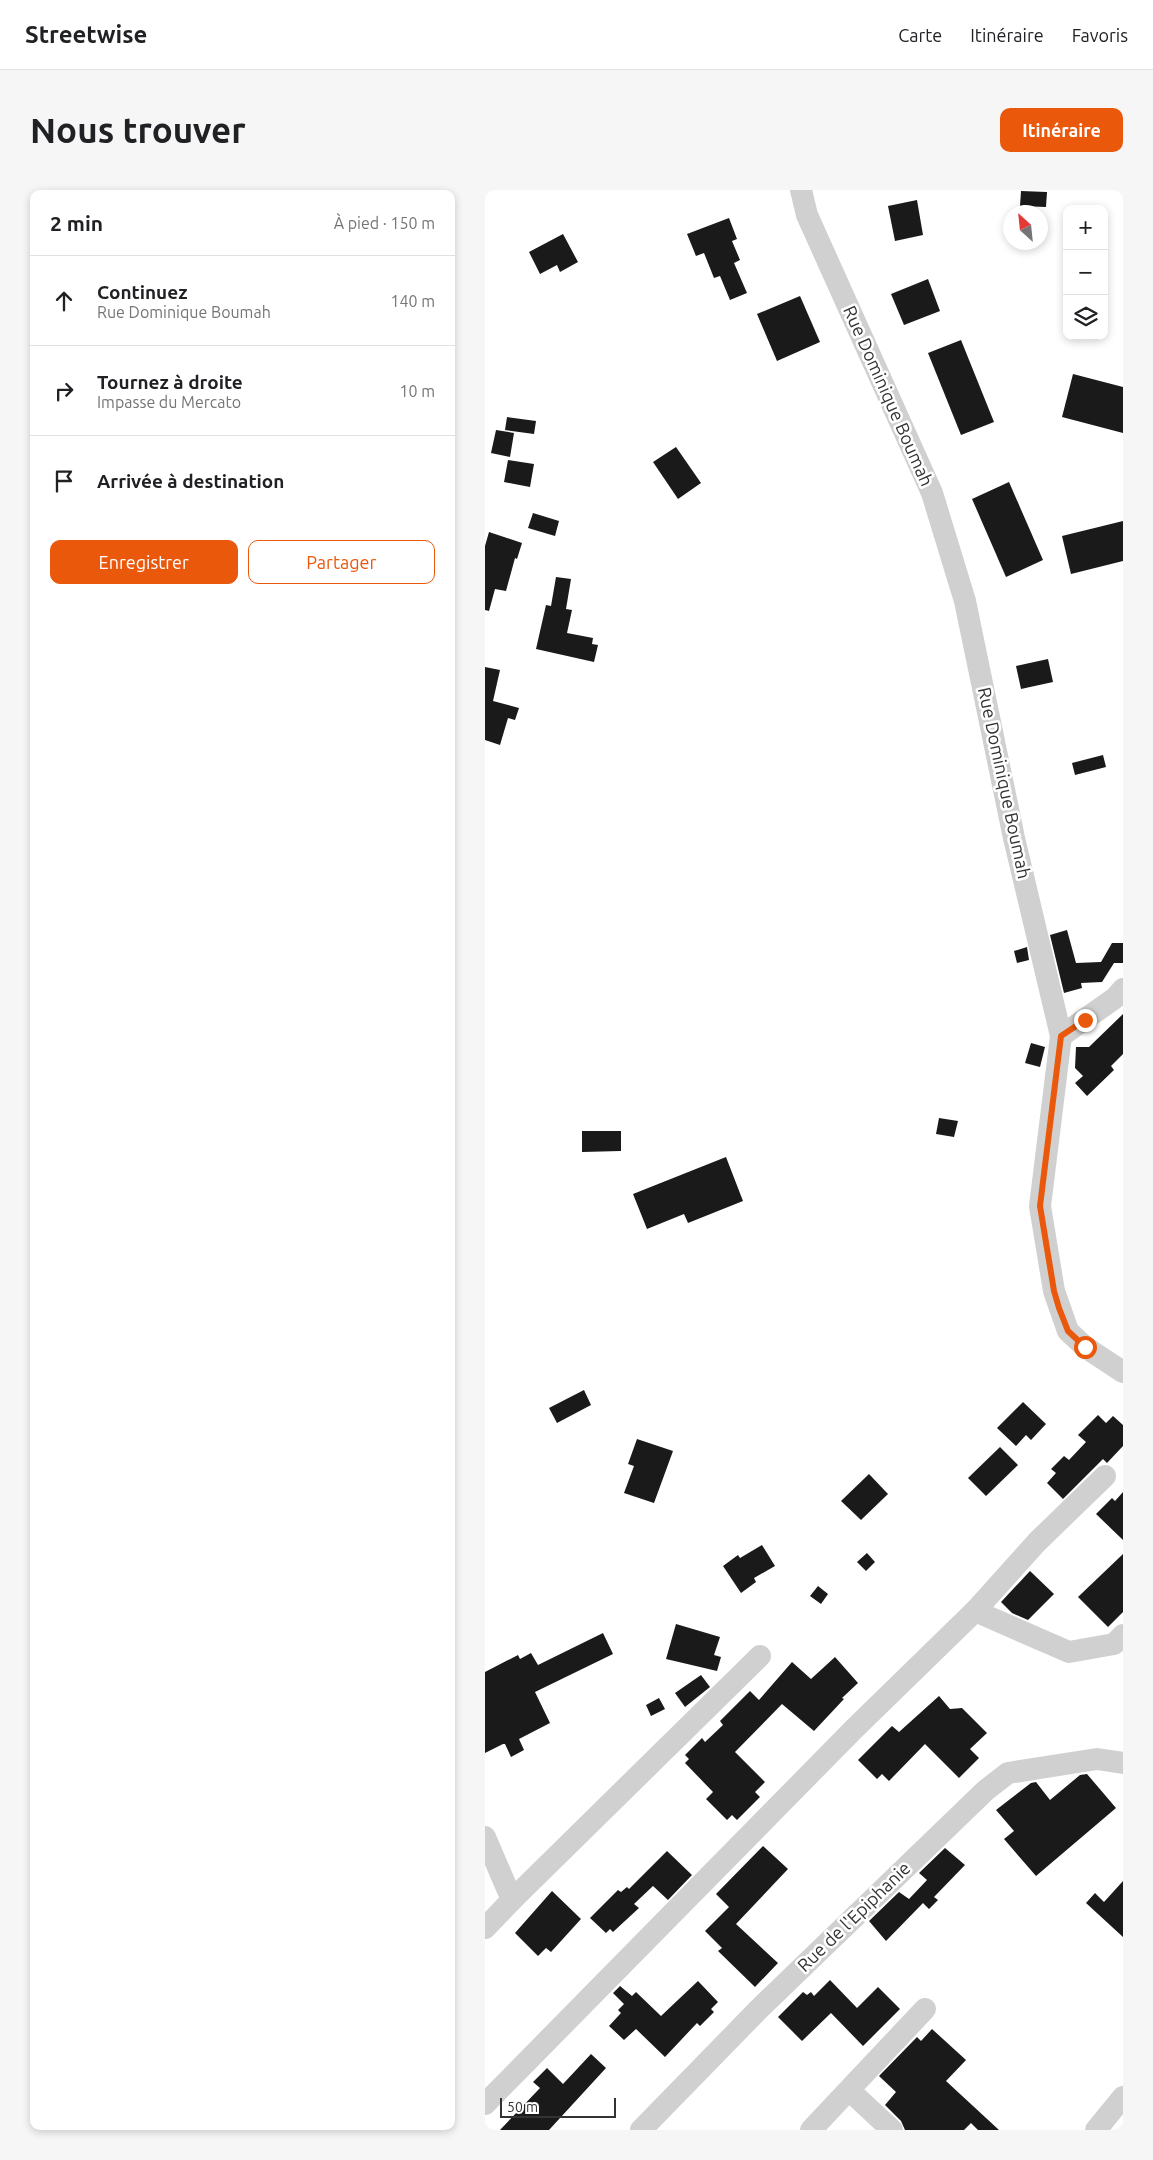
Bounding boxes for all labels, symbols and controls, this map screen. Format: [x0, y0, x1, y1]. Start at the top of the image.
text: Streetwise [25, 21, 147, 48]
text: Carte [898, 25, 942, 45]
text: Itinéraire [970, 25, 1044, 45]
text: Favoris [1072, 25, 1128, 45]
button: Itinéraire [1000, 108, 1123, 152]
text: Nous trouver [30, 110, 246, 150]
north arrow [1003, 205, 1048, 250]
map controls [1063, 205, 1108, 340]
button: + [1063, 205, 1108, 250]
text: 2 min [50, 211, 103, 235]
text: À pied · 150 m [334, 214, 435, 232]
button: − [1063, 250, 1108, 295]
text: Continuez [97, 281, 187, 303]
icon: ahead [50, 287, 78, 315]
text: 140 m [390, 292, 435, 310]
button: layers [1063, 295, 1108, 340]
street label: Rue Dominique Boumah [840, 302, 938, 489]
text: Rue Dominique Boumah [97, 303, 271, 321]
text: Tournez à droite [97, 371, 243, 393]
icon: right [50, 377, 78, 405]
text: 10 m [399, 382, 435, 400]
text: Impasse du Mercato [97, 393, 241, 411]
icon: arrive [50, 467, 78, 495]
text: Arrivée à destination [97, 470, 284, 492]
button: Enregistrer [50, 540, 238, 584]
button: Partager [248, 540, 435, 584]
street label: Rue Dominique Boumah [975, 685, 1035, 880]
route end [1074, 1009, 1097, 1032]
route start [1074, 1336, 1097, 1359]
street label: Rue de l'Epiphanie [793, 1857, 914, 1975]
scale bar [500, 2095, 616, 2118]
text: 50 m [507, 2099, 538, 2115]

